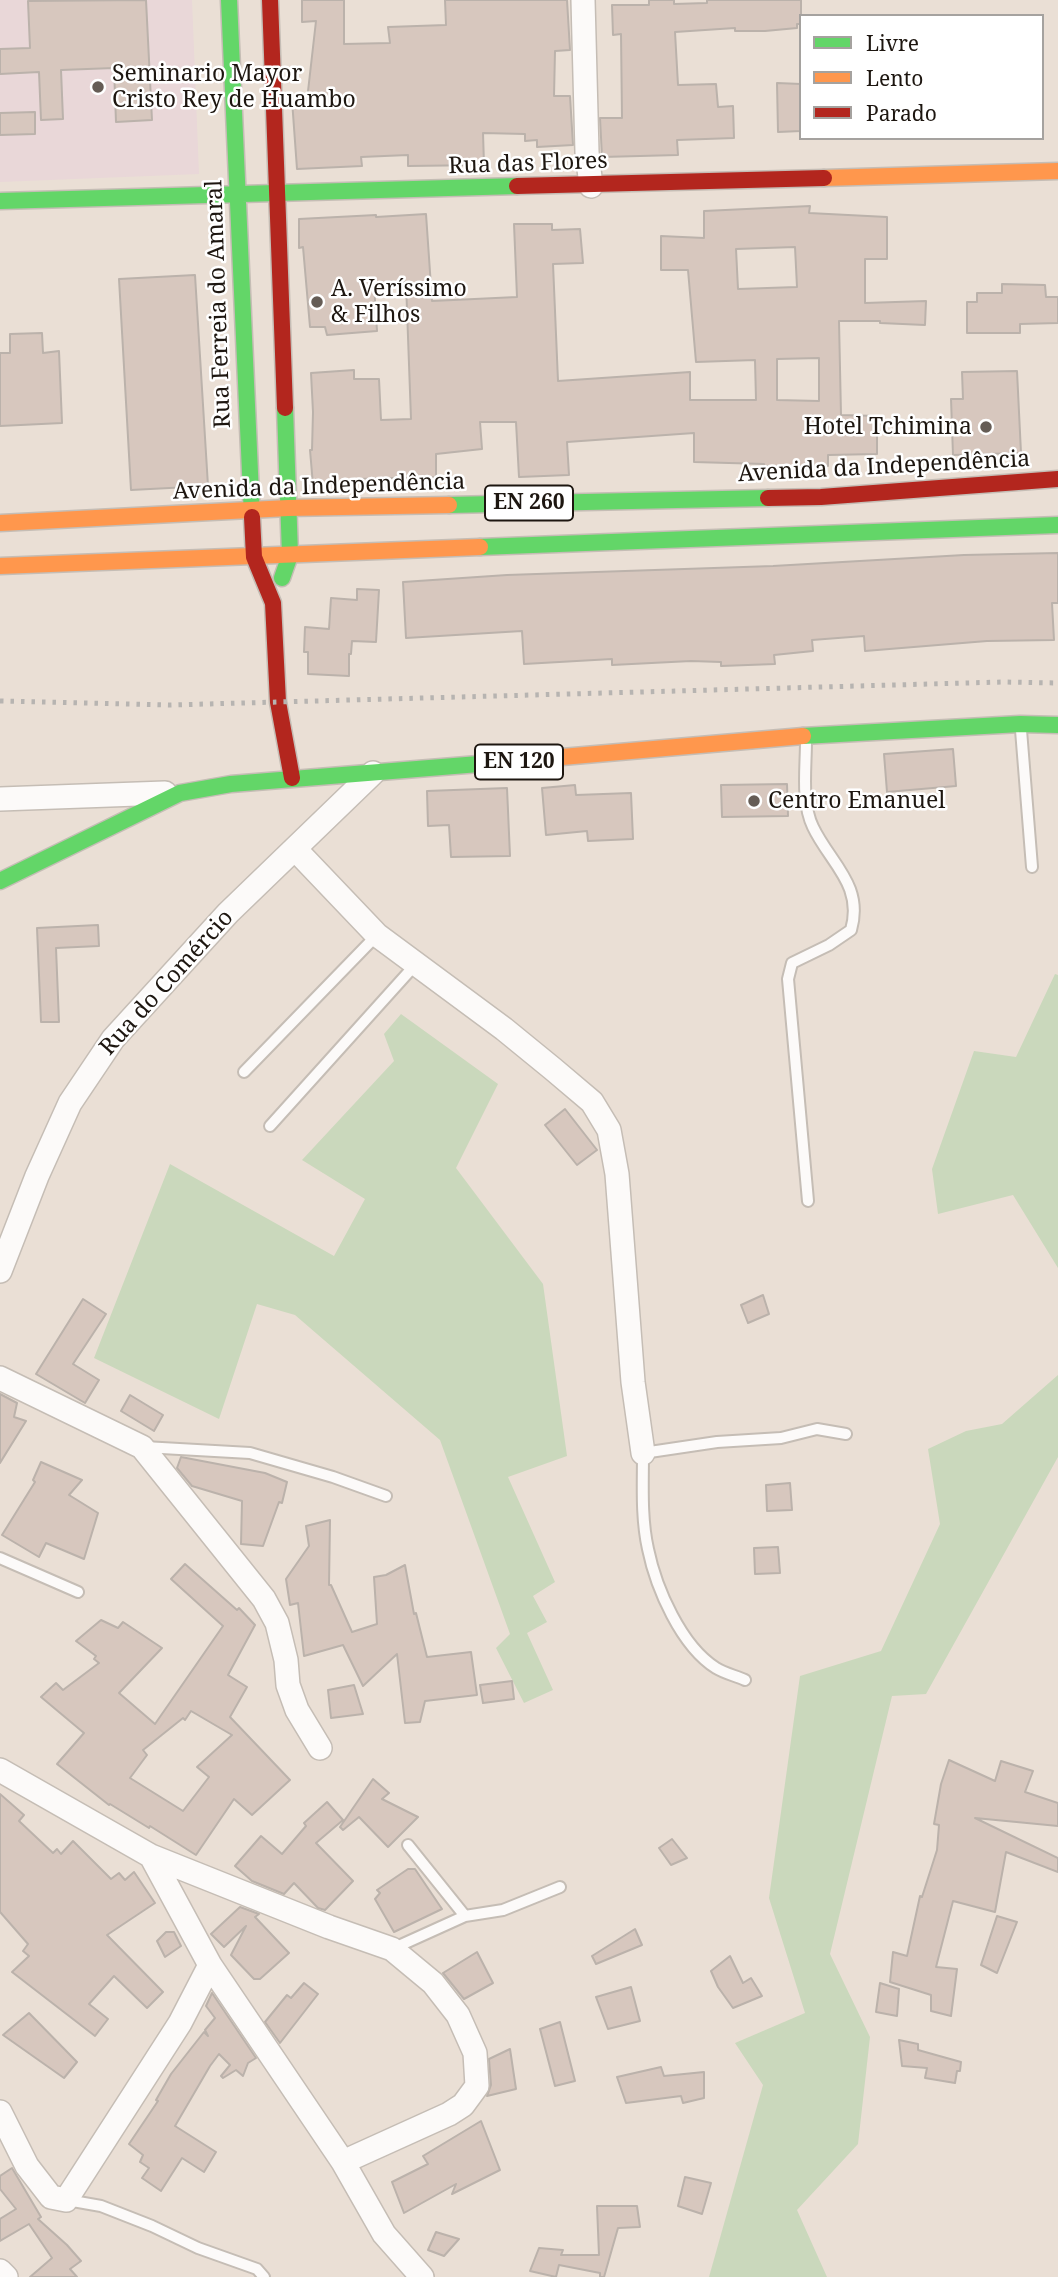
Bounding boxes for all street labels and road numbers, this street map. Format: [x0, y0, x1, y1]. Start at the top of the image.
street label: Rua das Flores [448, 147, 608, 181]
street label: Rua Ferreia do Amaral [201, 179, 237, 429]
street label: Avenida da Independência [737, 446, 1031, 488]
street label: Avenida da Independência [172, 468, 466, 506]
road number: EN 260 [485, 486, 573, 520]
road number: EN 120 [475, 744, 563, 780]
street label: Rua do Comércio [94, 905, 240, 1061]

